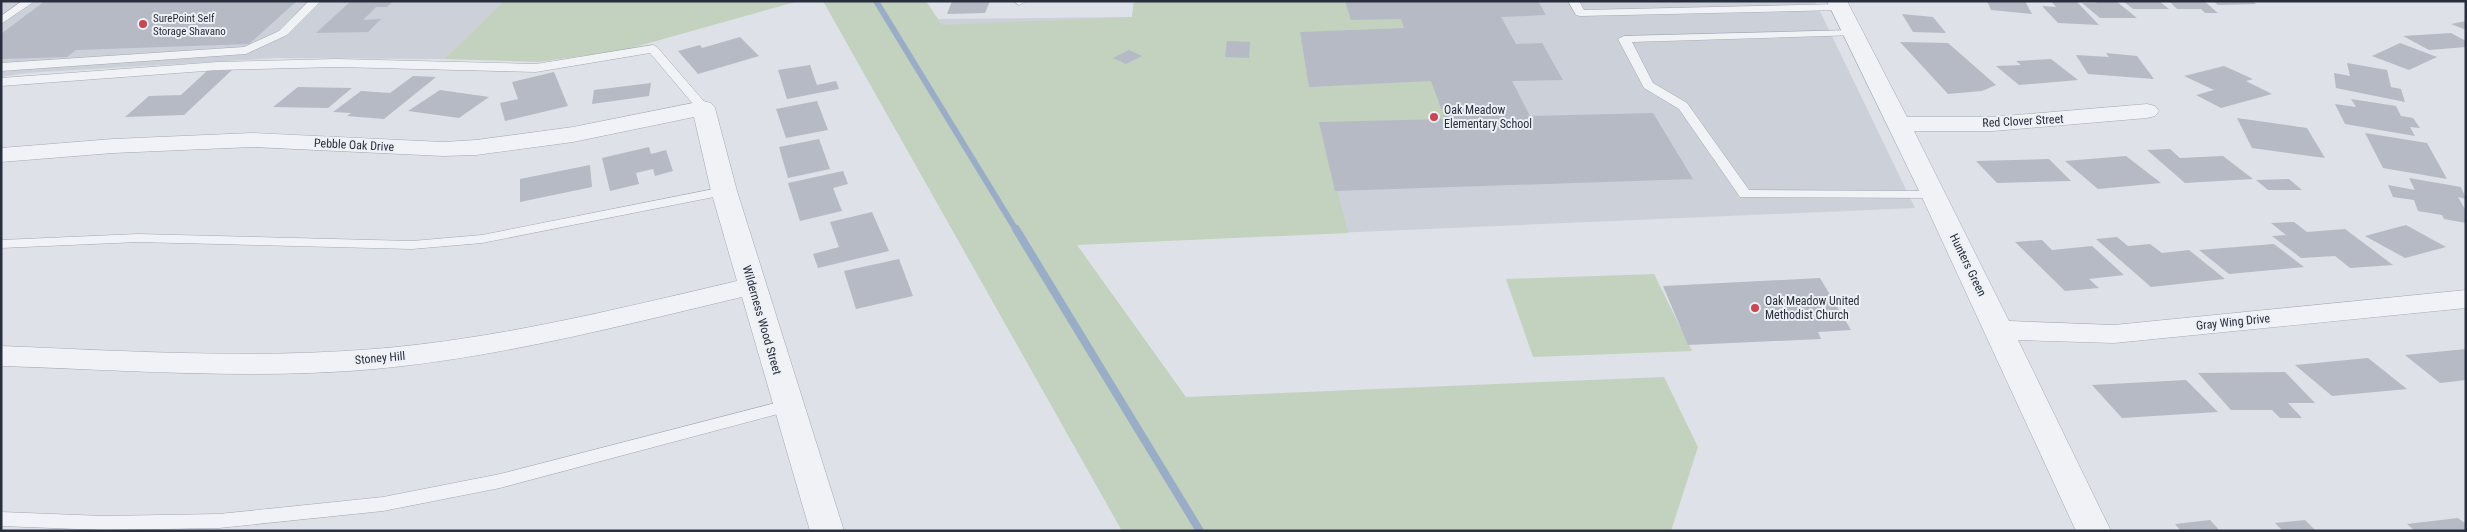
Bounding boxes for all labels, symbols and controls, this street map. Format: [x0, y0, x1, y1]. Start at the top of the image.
place label: SurePoint Self Storage Shavano [153, 12, 226, 38]
marker: SurePoint Self Storage Shavano [137, 18, 149, 30]
place label: Oak Meadow Elementary School [1444, 103, 1532, 131]
marker: Oak Meadow Elementary School [1428, 111, 1440, 123]
street label: Red Clover Street [1982, 112, 2064, 130]
street label: Pebble Oak Drive [314, 136, 395, 154]
street label: Hunters Green [1947, 231, 1989, 299]
street label: Wilderness Wood Street [740, 264, 784, 377]
place label: Oak Meadow United Methodist Church [1765, 294, 1860, 322]
marker: Oak Meadow United Methodist Church [1749, 302, 1761, 314]
street label: Gray Wing Drive [2195, 311, 2271, 333]
street label: Stoney Hill [354, 349, 406, 367]

